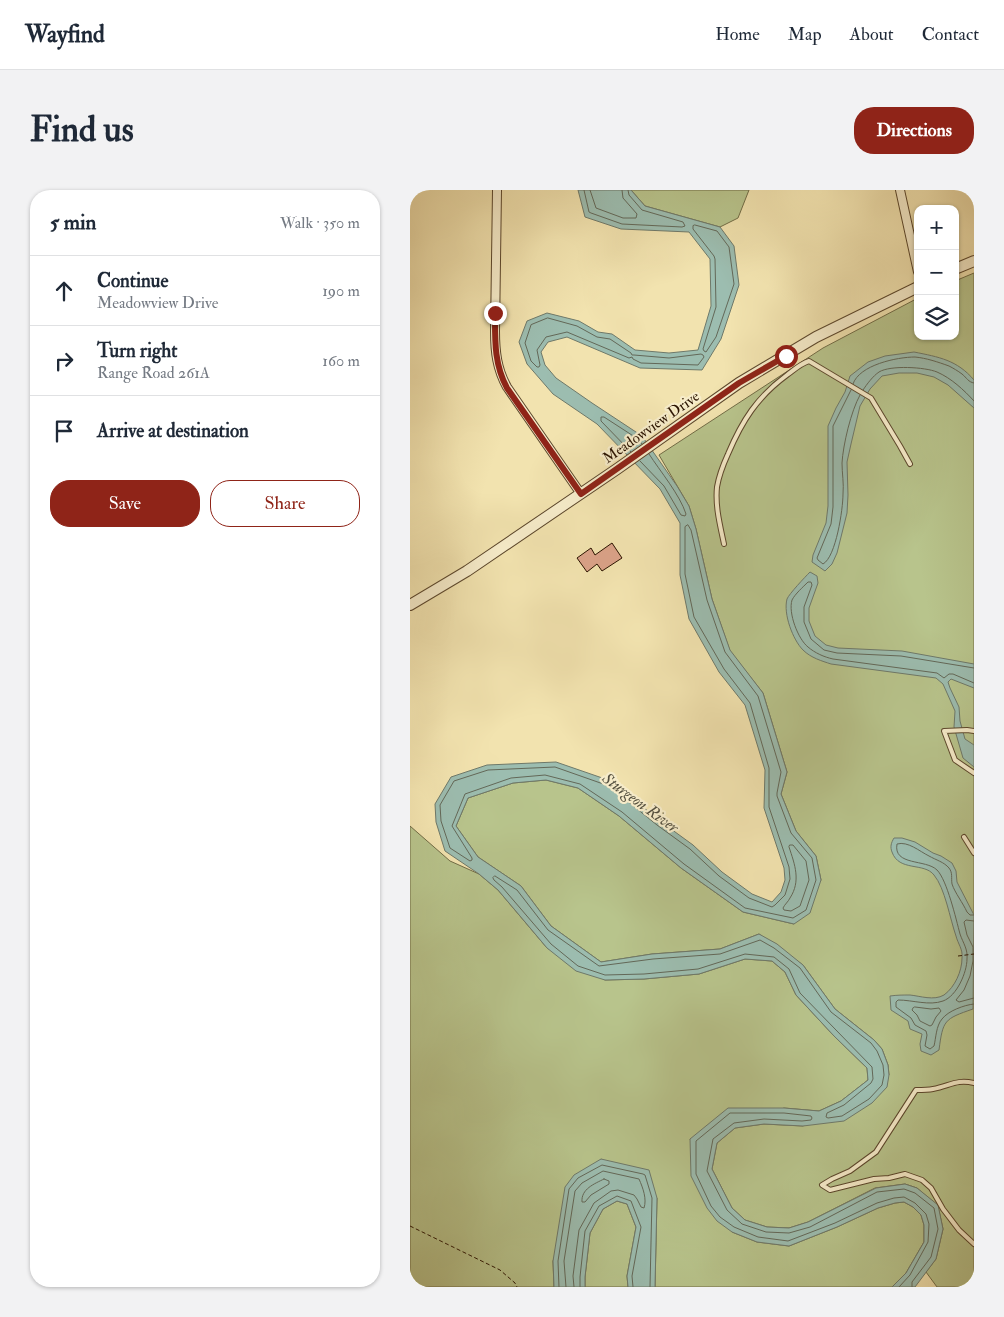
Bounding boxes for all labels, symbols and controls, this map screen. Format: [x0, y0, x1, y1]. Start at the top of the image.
text: Wayfind [25, 19, 105, 50]
text: Home [715, 23, 760, 46]
text: Map [788, 23, 822, 46]
text: About [850, 23, 894, 46]
text: Contact [922, 23, 979, 46]
button: Directions [854, 107, 974, 154]
text: Find us [30, 108, 134, 152]
map controls [914, 205, 959, 340]
button: + [914, 205, 959, 250]
text: 5 min [50, 209, 96, 236]
text: Walk · 350 m [280, 213, 360, 233]
button: − [914, 250, 959, 295]
text: Continue [97, 269, 168, 293]
icon: ahead [50, 277, 78, 305]
text: 190 m [322, 281, 360, 301]
text: Meadowview Drive [97, 293, 218, 313]
button: layers [914, 295, 959, 340]
route end [484, 302, 507, 325]
text: Turn right [97, 339, 177, 363]
route start [775, 345, 798, 368]
icon: right [50, 347, 78, 375]
text: 160 m [322, 351, 360, 371]
text: Range Road 261A [97, 363, 210, 383]
street label: Meadowview Drive [599, 387, 703, 468]
icon: arrive [50, 417, 78, 445]
text: Arrive at destination [97, 419, 249, 443]
button: Save [50, 480, 200, 527]
button: Share [210, 480, 360, 527]
water label: Sturgeon River [598, 768, 683, 838]

